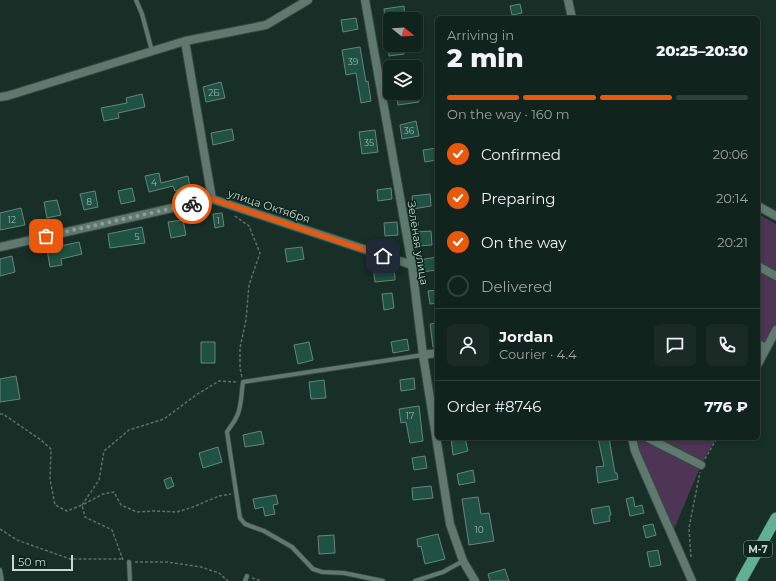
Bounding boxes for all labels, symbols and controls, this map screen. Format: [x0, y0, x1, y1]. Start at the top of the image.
north arrow [383, 12, 423, 52]
map controls [383, 12, 423, 100]
text: Arriving in [447, 27, 514, 43]
text: 20:25–20:30 [656, 41, 748, 60]
text: 2 min [447, 42, 524, 74]
house number: 39 [348, 56, 359, 67]
button: layers [383, 60, 423, 100]
house number: 2Б [208, 87, 220, 98]
text: On the way · 160 m [447, 106, 570, 122]
house number: 36 [404, 125, 415, 136]
house number: 35 [364, 137, 374, 148]
icon: check [447, 143, 469, 165]
text: Confirmed [481, 145, 561, 164]
text: 20:06 [713, 146, 748, 162]
house number: 4 [151, 177, 157, 188]
courier [172, 184, 212, 224]
street label: улица Октября [225, 186, 312, 226]
icon: check [447, 187, 469, 209]
text: Preparing [481, 189, 556, 208]
text: 20:14 [716, 190, 748, 206]
icon: bike [181, 193, 203, 215]
house number: 8 [86, 196, 92, 207]
street label: Зелёная улица [404, 200, 432, 286]
house number: 12 [8, 214, 16, 225]
house number: 1 [216, 215, 220, 226]
pin [29, 219, 63, 253]
icon: bag [35, 225, 57, 247]
house number: 5 [134, 231, 140, 242]
icon: check [447, 231, 469, 253]
text: On the way [481, 233, 566, 252]
text: 20:21 [717, 234, 748, 250]
pin [366, 239, 400, 273]
icon: home [372, 245, 394, 267]
text: Delivered [481, 277, 553, 296]
button: person [447, 324, 489, 366]
button: chat [654, 324, 696, 366]
button: phone [706, 324, 748, 366]
text: Jordan [499, 327, 553, 346]
text: Courier · 4.4 [499, 346, 577, 362]
text: Order #8746 [447, 397, 542, 416]
text: 776 ₽ [704, 397, 748, 416]
house number: 17 [406, 410, 414, 421]
house number: 10 [474, 524, 484, 535]
road number: М-7 [744, 541, 772, 557]
scale bar [12, 553, 73, 572]
text: 50 m [18, 555, 46, 569]

